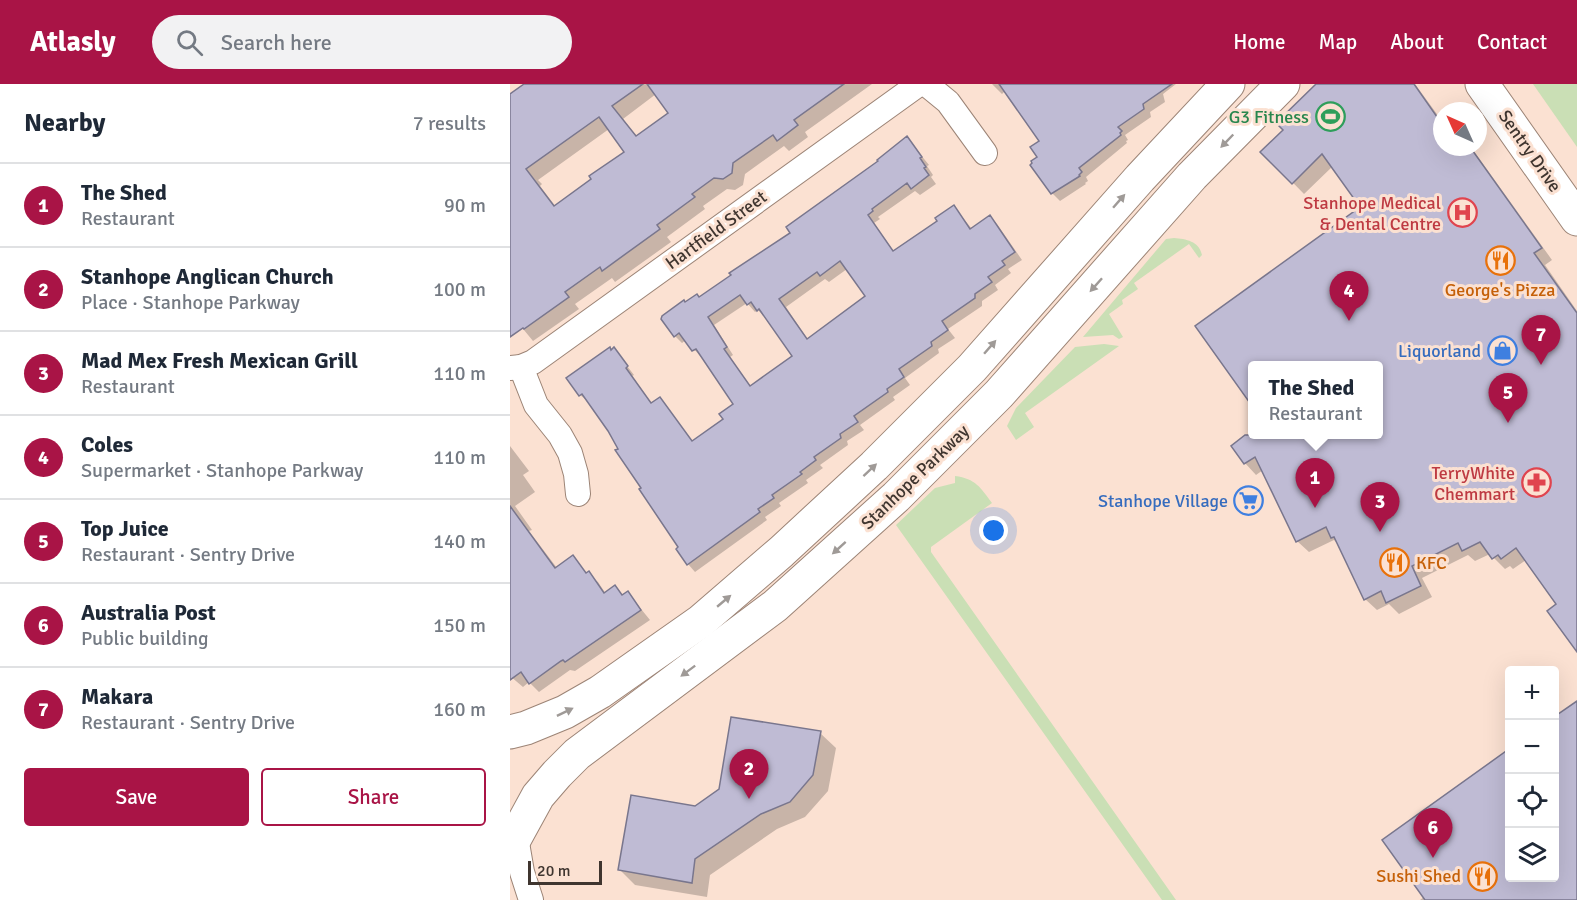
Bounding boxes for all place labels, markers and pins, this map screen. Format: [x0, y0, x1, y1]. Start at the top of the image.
sports icon: G3 Fitness [1314, 101, 1346, 133]
place label: G3 Fitness [1229, 106, 1309, 128]
place label: Stanhope Medical & Dental Centre [1303, 192, 1441, 235]
hospital icon: Stanhope Medical & Dental Centre [1446, 197, 1478, 229]
restaurant icon: George's Pizza [1484, 245, 1516, 277]
pin: 4 [1330, 272, 1368, 321]
place label: George's Pizza [1445, 279, 1555, 301]
pin: 7 [1522, 316, 1560, 365]
shop icon: Liquorland [1486, 335, 1518, 367]
place label: Liquorland [1398, 340, 1481, 362]
pin: 5 [1488, 374, 1528, 423]
pin: 1 [1296, 458, 1334, 508]
place label: TerryWhite Chemmart [1431, 462, 1515, 505]
pharmacy icon: TerryWhite Chemmart [1520, 467, 1552, 499]
pin: 3 [1360, 482, 1400, 532]
supermarket icon: Stanhope Village [1233, 485, 1265, 517]
place label: Stanhope Village [1098, 490, 1228, 512]
restaurant icon: KFC [1379, 547, 1411, 579]
place label: KFC [1416, 552, 1447, 574]
pin: 2 [730, 750, 768, 799]
pin: 6 [1414, 808, 1452, 858]
restaurant icon: Sushi Shed [1466, 860, 1498, 892]
place label: Sushi Shed [1376, 865, 1461, 887]

